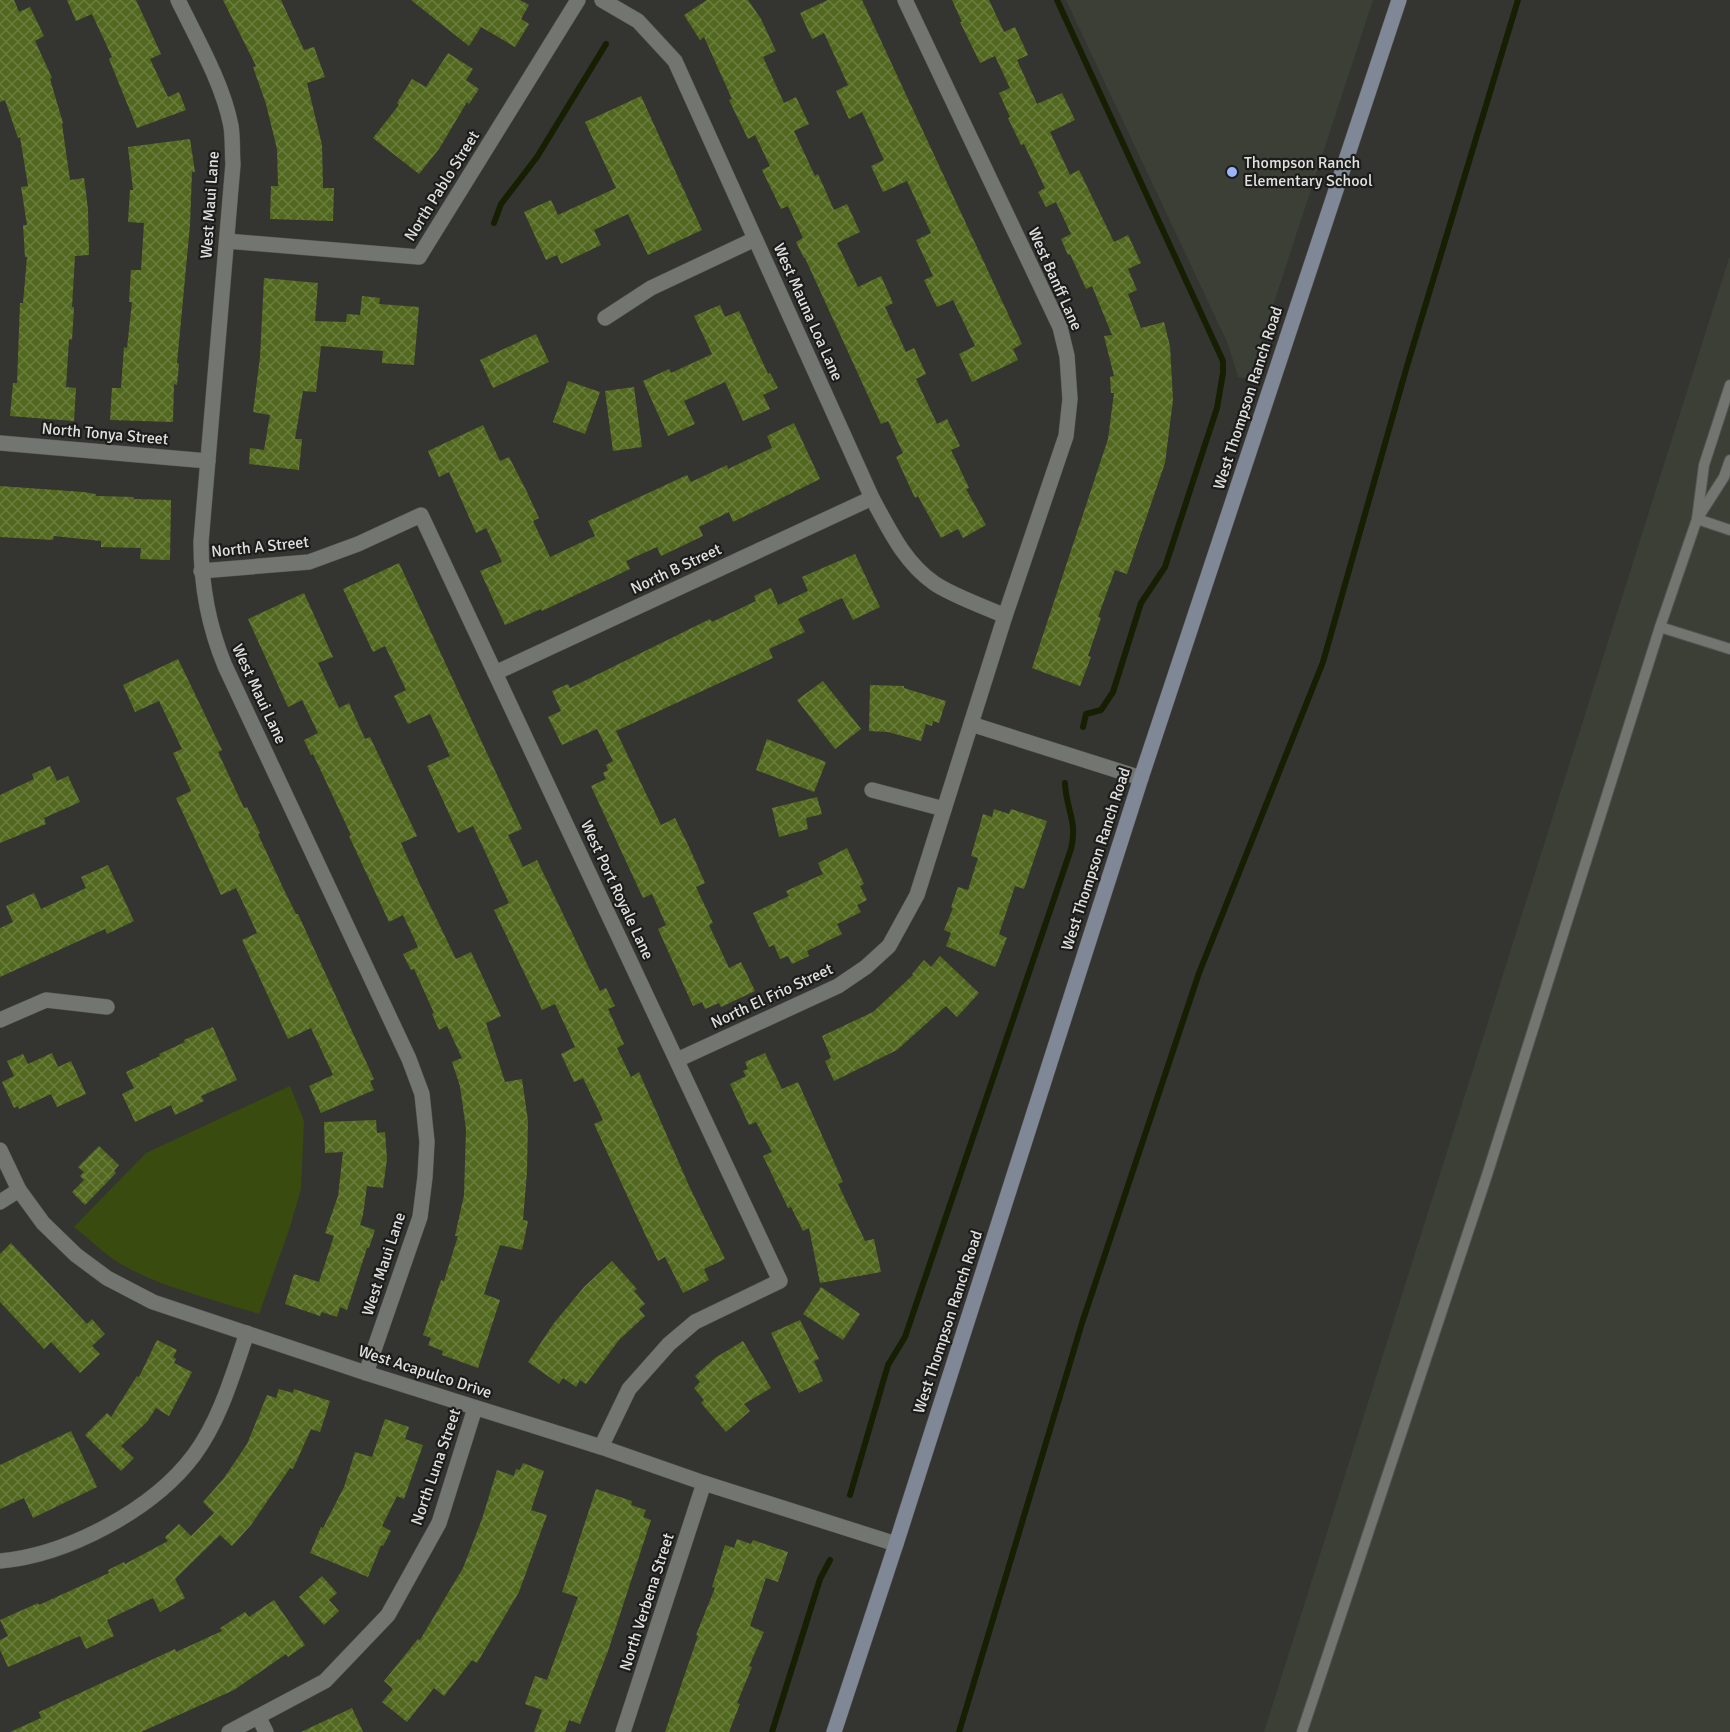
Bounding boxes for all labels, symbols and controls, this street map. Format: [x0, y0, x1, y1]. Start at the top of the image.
street label: North Pablo Street [400, 127, 484, 245]
street label: West Maui Lane [196, 151, 224, 259]
place label: Thompson Ranch Elementary School [1244, 153, 1373, 191]
marker: Thompson Ranch Elementary School [1225, 165, 1239, 179]
street label: West Banff Lane [1023, 224, 1087, 334]
street label: West Mauna Loa Lane [769, 240, 847, 384]
street label: West Thompson Ranch Road [1209, 304, 1287, 492]
street label: North Tonya Street [41, 418, 170, 450]
street label: North A Street [210, 532, 310, 562]
street label: North B Street [627, 539, 725, 599]
street label: West Maui Lane [227, 641, 291, 747]
street label: West Thompson Ranch Road [1057, 765, 1135, 953]
street label: West Port Royale Lane [576, 817, 658, 963]
street label: North El Frio Street [708, 959, 837, 1033]
street label: West Maui Lane [358, 1210, 410, 1318]
street label: West Thompson Ranch Road [909, 1228, 987, 1416]
street label: West Acapulco Drive [356, 1341, 494, 1403]
street label: North Luna Street [407, 1406, 465, 1528]
street label: North Verbena Street [615, 1530, 679, 1674]

